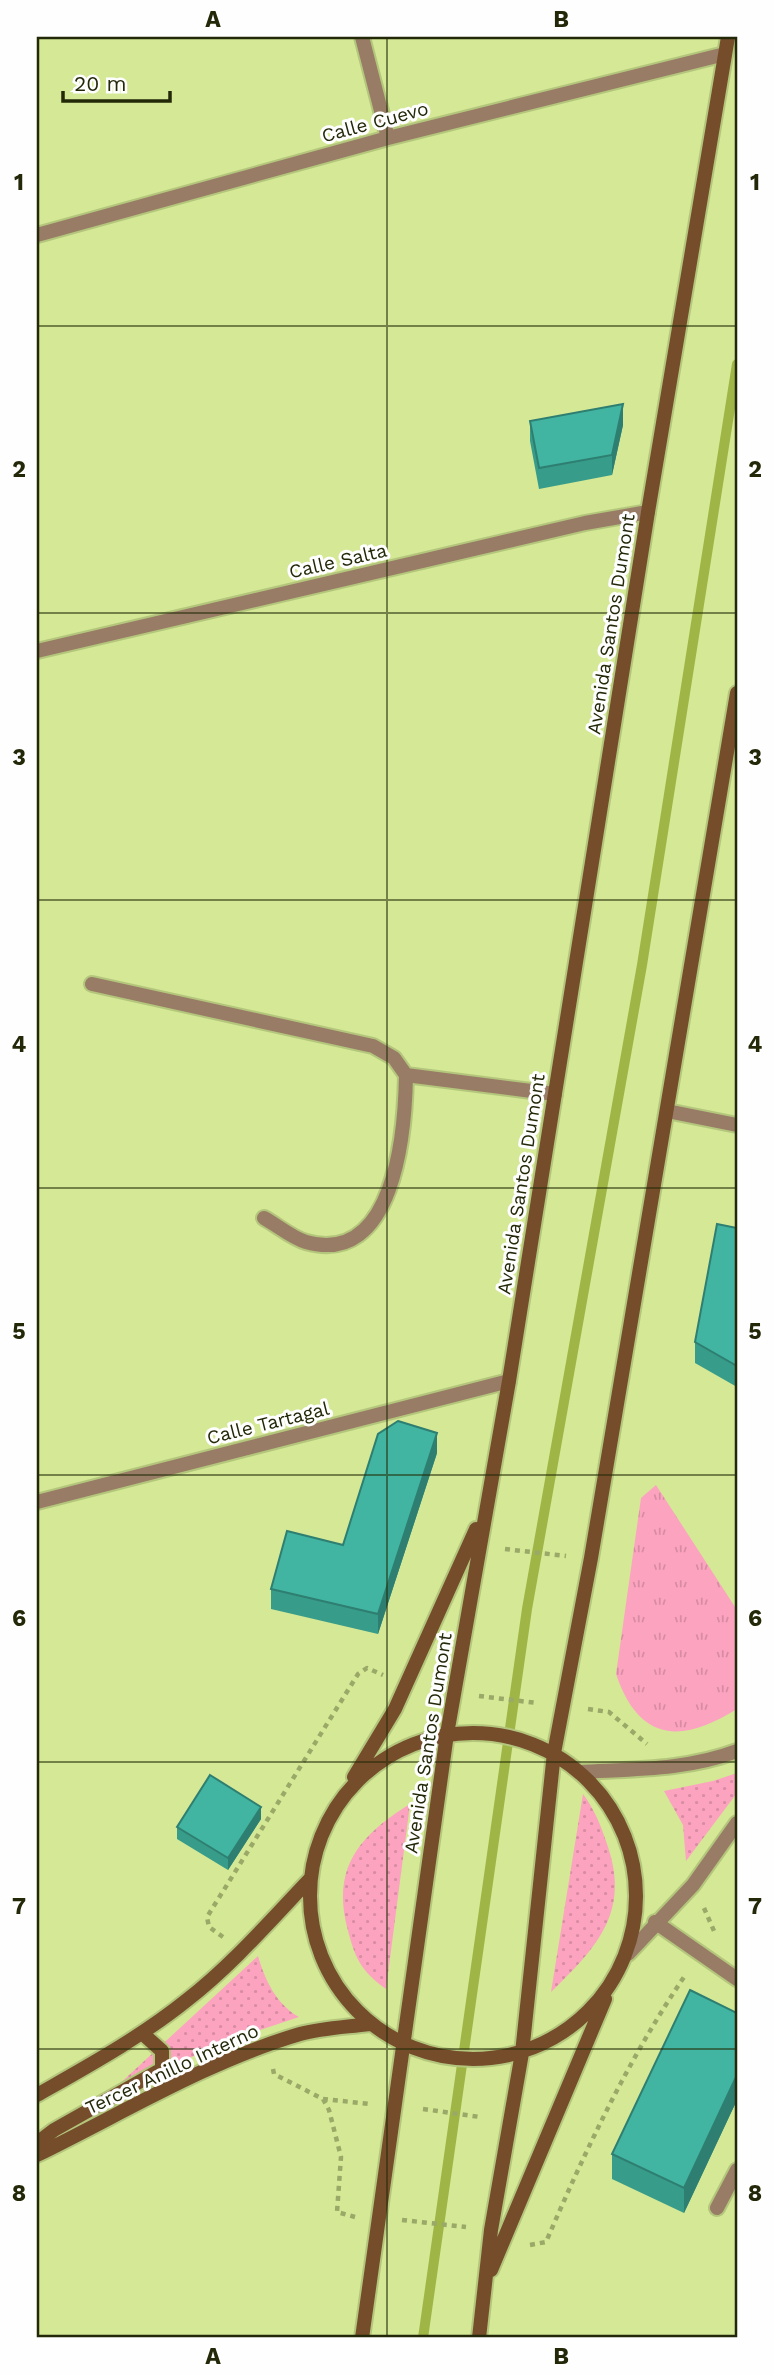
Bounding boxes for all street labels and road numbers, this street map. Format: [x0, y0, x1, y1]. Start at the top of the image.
street label: Calle Cuevo [319, 97, 431, 147]
street label: Avenida Santos Dumont [582, 512, 640, 736]
street label: Calle Salta [287, 539, 389, 583]
street label: Avenida Santos Dumont [492, 1072, 550, 1296]
street label: Calle Tartagal [204, 1397, 332, 1449]
street label: Avenida Santos Dumont [399, 1631, 457, 1855]
street label: Tercer Anillo Interno [82, 2019, 262, 2119]

